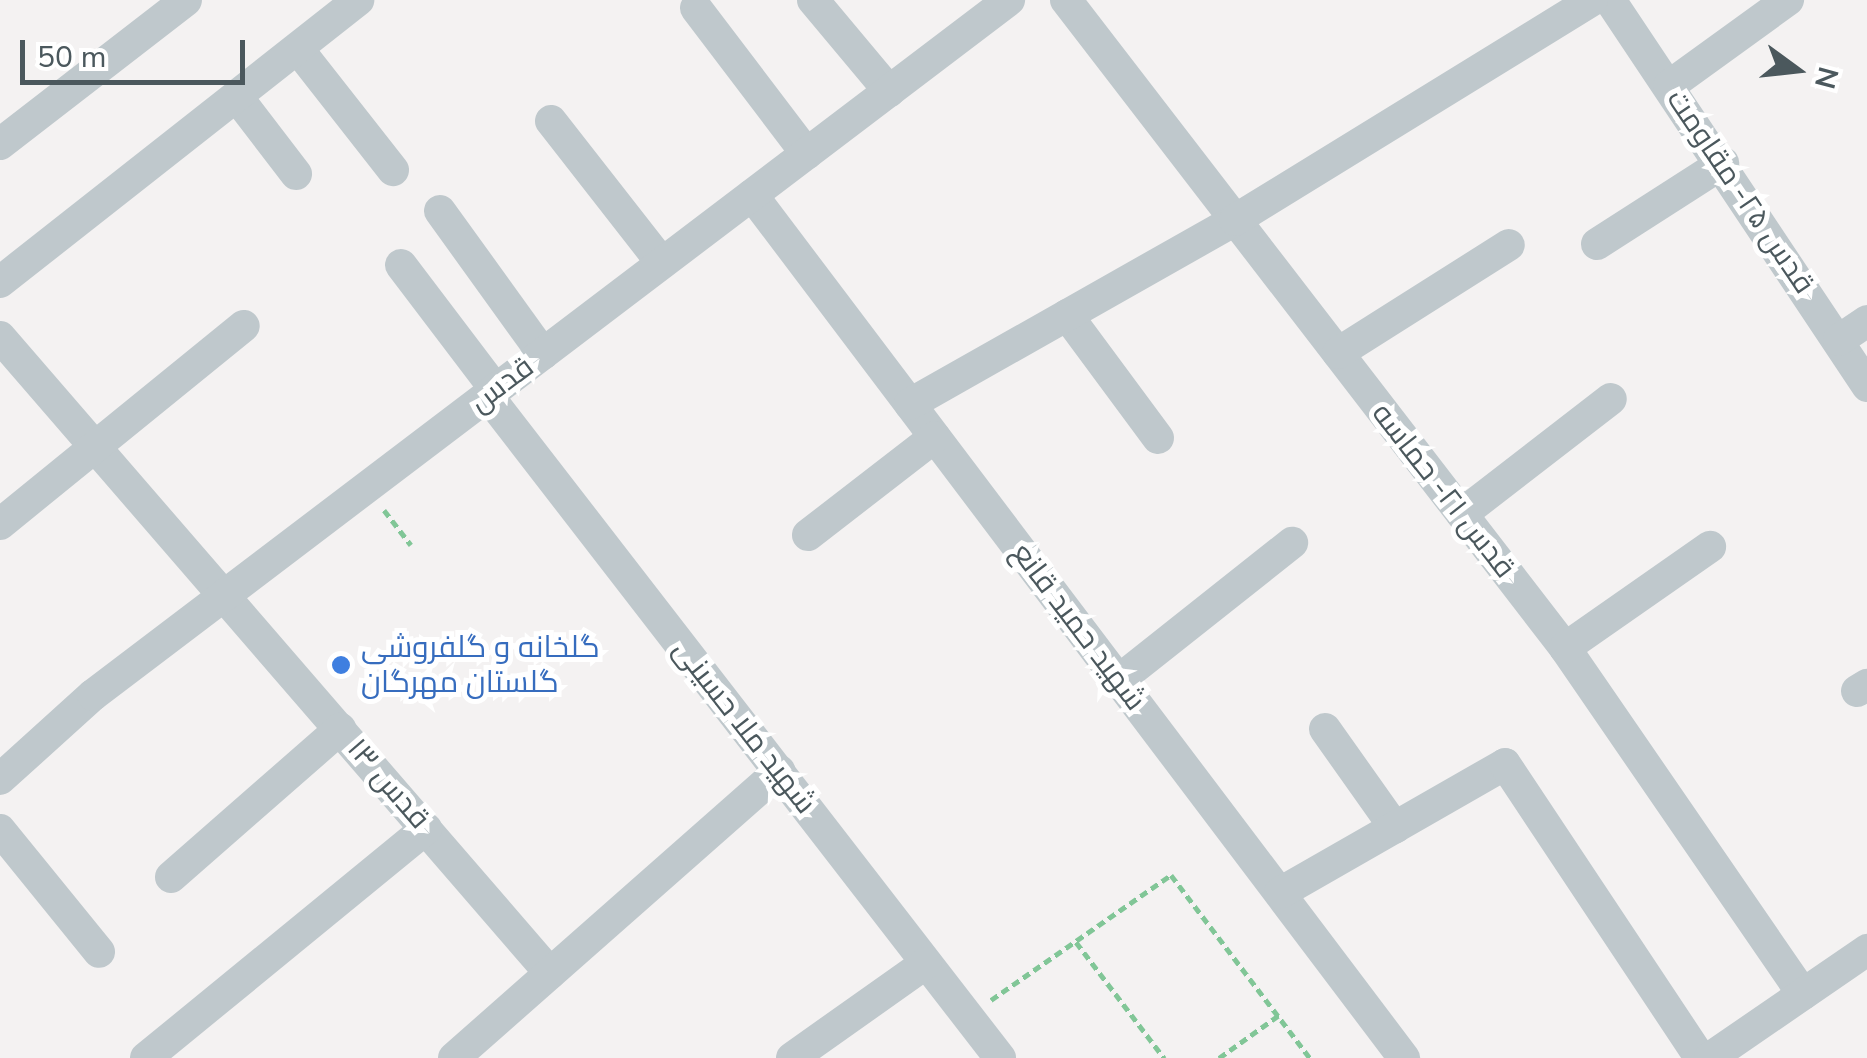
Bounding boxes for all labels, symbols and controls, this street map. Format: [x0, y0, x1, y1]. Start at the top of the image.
scale bar [25, 20, 250, 82]
north arrow [1747, 20, 1847, 120]
text: 50 m [37, 37, 106, 78]
text: N [1805, 63, 1847, 93]
street label: قدس ۲۵- مقاومت [1658, 83, 1822, 301]
street label: قدس [463, 349, 541, 421]
street label: قدس ۲۱- حماسه [1364, 397, 1522, 585]
street label: شهید حمید قانع [1003, 536, 1153, 718]
place label: گلخانه و گلفروشی گلستان مهرگان [361, 630, 600, 700]
street label: شهید ملا حسینی [665, 633, 823, 821]
marker: گلخانه و گلفروشی گلستان مهرگان [330, 654, 352, 676]
street label: قدس ۱۳ [339, 731, 437, 837]

